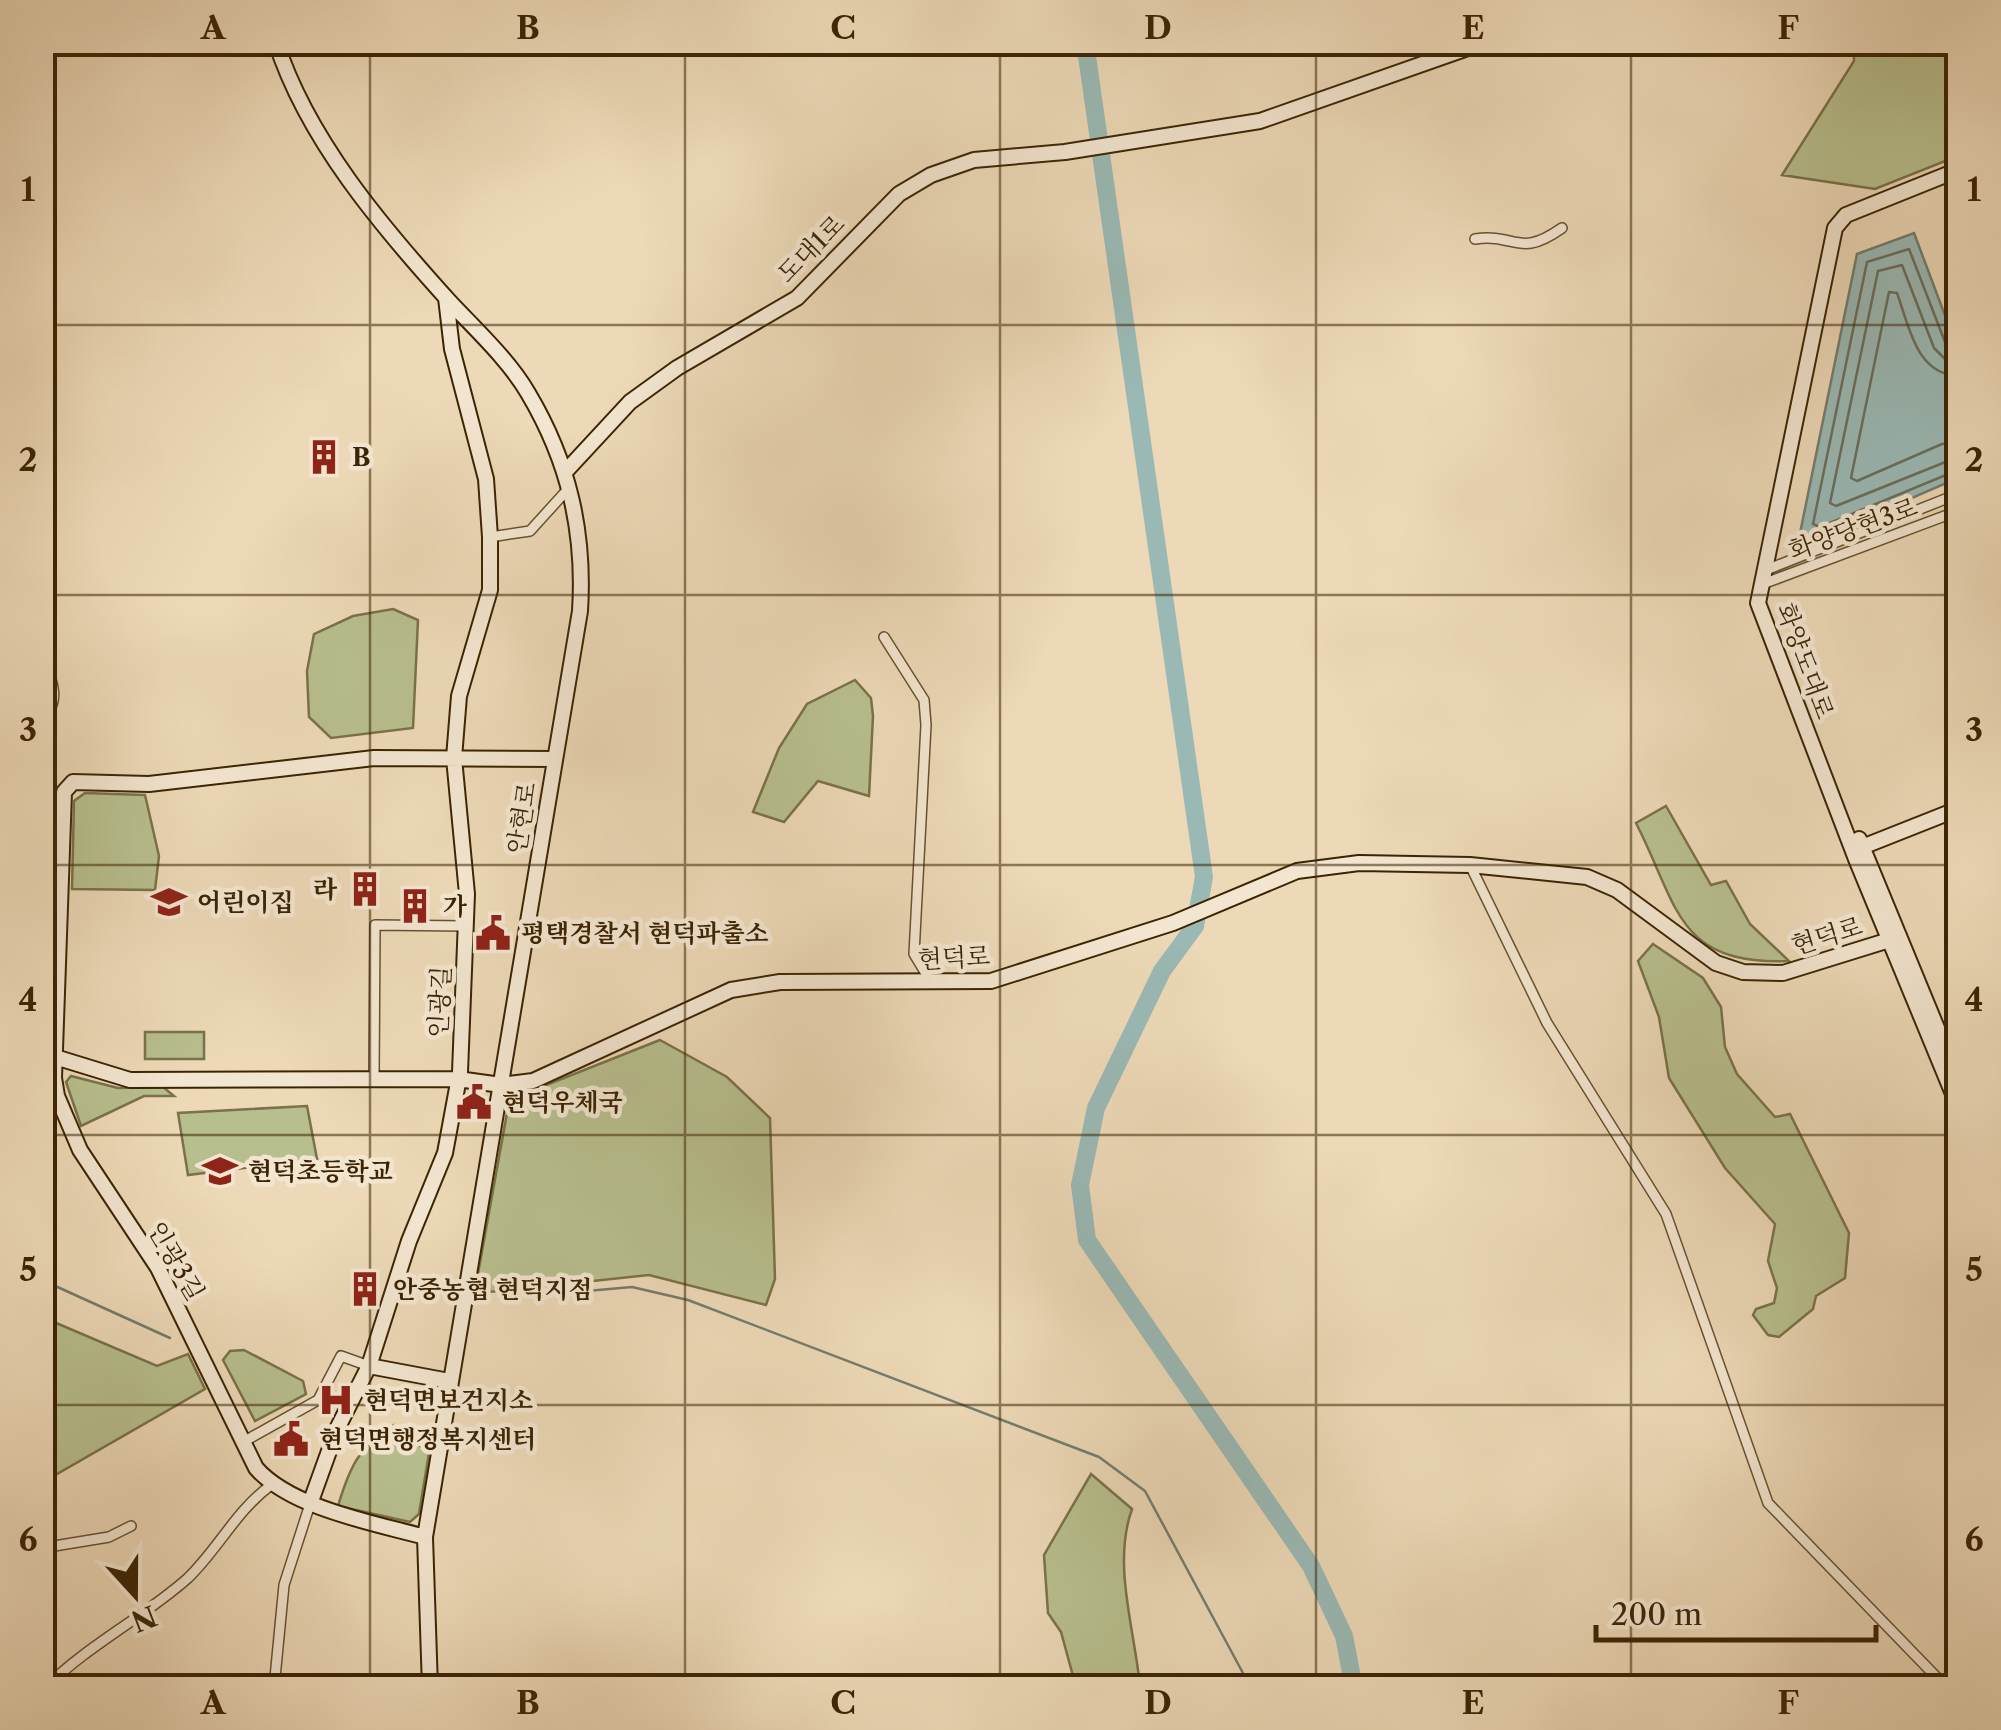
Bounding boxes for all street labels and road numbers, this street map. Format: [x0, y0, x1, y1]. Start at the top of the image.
street label: 도대1로 [771, 209, 851, 289]
street label: 화양당현3로 [1784, 491, 1922, 567]
street label: 화양도대로 [1770, 599, 1840, 723]
street label: 안현로 [501, 780, 543, 856]
street label: 현덕로 [1788, 911, 1866, 961]
street label: 현덕로 [917, 941, 991, 975]
street label: 인광길 [423, 965, 457, 1039]
street label: 인광3길 [141, 1216, 211, 1306]

